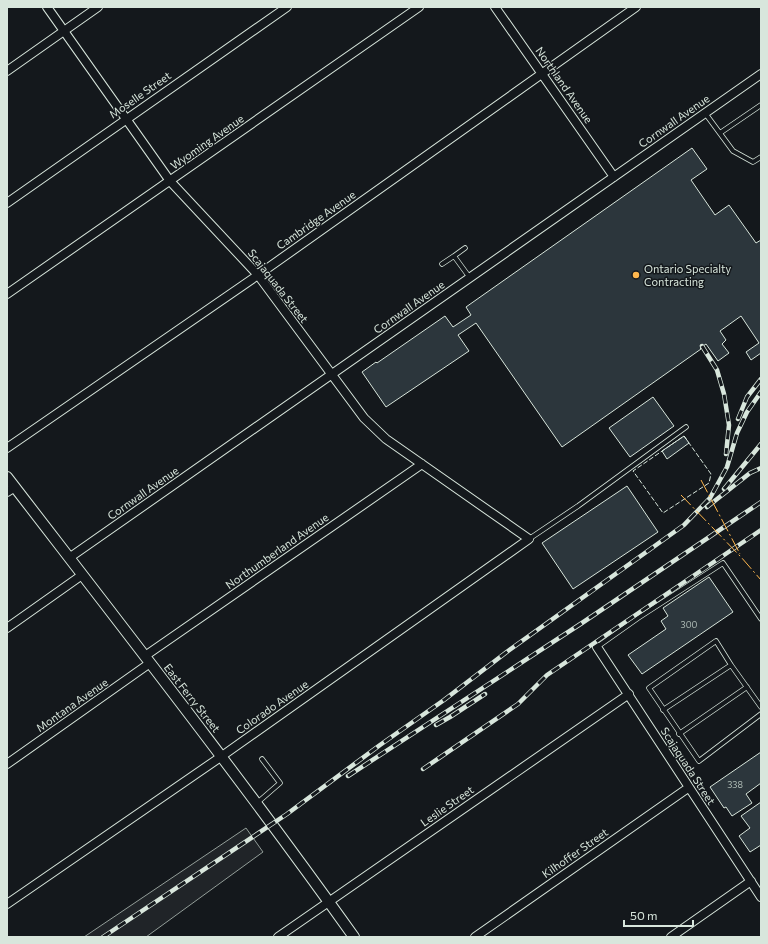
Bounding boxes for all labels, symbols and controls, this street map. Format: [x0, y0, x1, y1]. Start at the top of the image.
street label: Northland Avenue [533, 44, 596, 125]
street label: Moselle Street [106, 68, 173, 121]
street label: Cornwall Avenue [636, 91, 712, 150]
street label: Wyoming Avenue [168, 111, 246, 172]
street label: Cambridge Avenue [274, 187, 358, 252]
street label: Scajaquada Street [246, 246, 311, 325]
place label: Ontario Specialty Contracting [644, 262, 732, 288]
marker: Ontario Specialty Contracting [631, 270, 641, 280]
street label: Cornwall Avenue [371, 277, 447, 336]
street label: Cornwall Avenue [105, 463, 181, 522]
street label: Northumberland Avenue [223, 510, 331, 591]
house number: 300 [681, 619, 698, 630]
street label: East Ferry Street [162, 661, 223, 735]
street label: Montana Avenue [33, 675, 110, 734]
street label: Colorado Avenue [233, 677, 311, 736]
street label: Scajaquada Street [659, 725, 719, 807]
house number: 338 [727, 779, 743, 790]
street label: Leslie Street [418, 782, 476, 829]
street label: Kilhoffer Street [539, 825, 611, 880]
scale bar [624, 902, 693, 928]
text: 50 m [630, 908, 658, 922]

